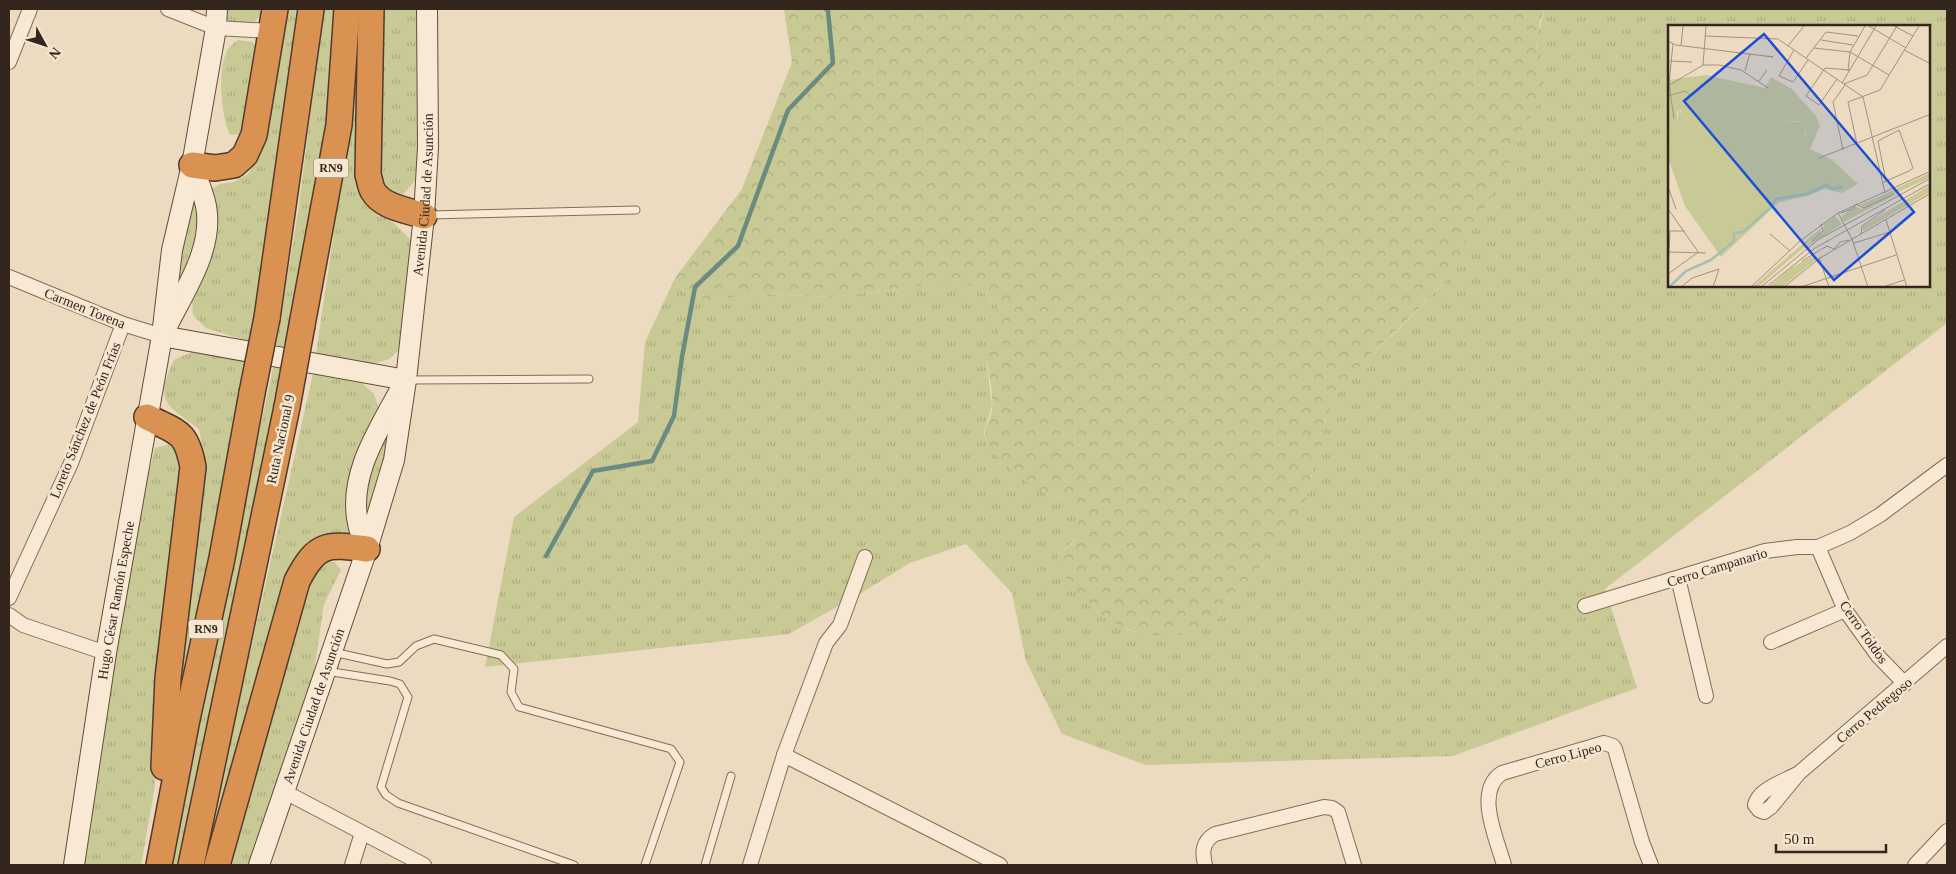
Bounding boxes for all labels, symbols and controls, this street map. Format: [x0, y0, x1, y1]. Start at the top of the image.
north arrow [20, 20, 70, 70]
inset map [1668, 25, 1931, 288]
text: N [46, 44, 64, 62]
street label: Avenida Ciudad de Asunción [410, 113, 436, 277]
road number: RN9 [314, 158, 348, 178]
street label: Carmen Torena [42, 285, 128, 332]
street label: Loreto Sánchez de Peón Frías [47, 340, 124, 501]
street label: Ruta Nacional 9 [264, 393, 297, 485]
street label: Hugo César Ramón Espeche [95, 520, 137, 681]
street label: Cerro Campanario [1665, 545, 1769, 590]
street label: Cerro Toldos [1836, 598, 1891, 667]
road number: RN9 [188, 620, 224, 638]
street label: Avenida Ciudad de Asunción [280, 626, 347, 786]
street label: Cerro Pedregoso [1834, 675, 1915, 746]
street label: Cerro Lipeo [1533, 739, 1603, 772]
scale bar [1776, 822, 1886, 854]
text: 50 m [1784, 831, 1815, 847]

